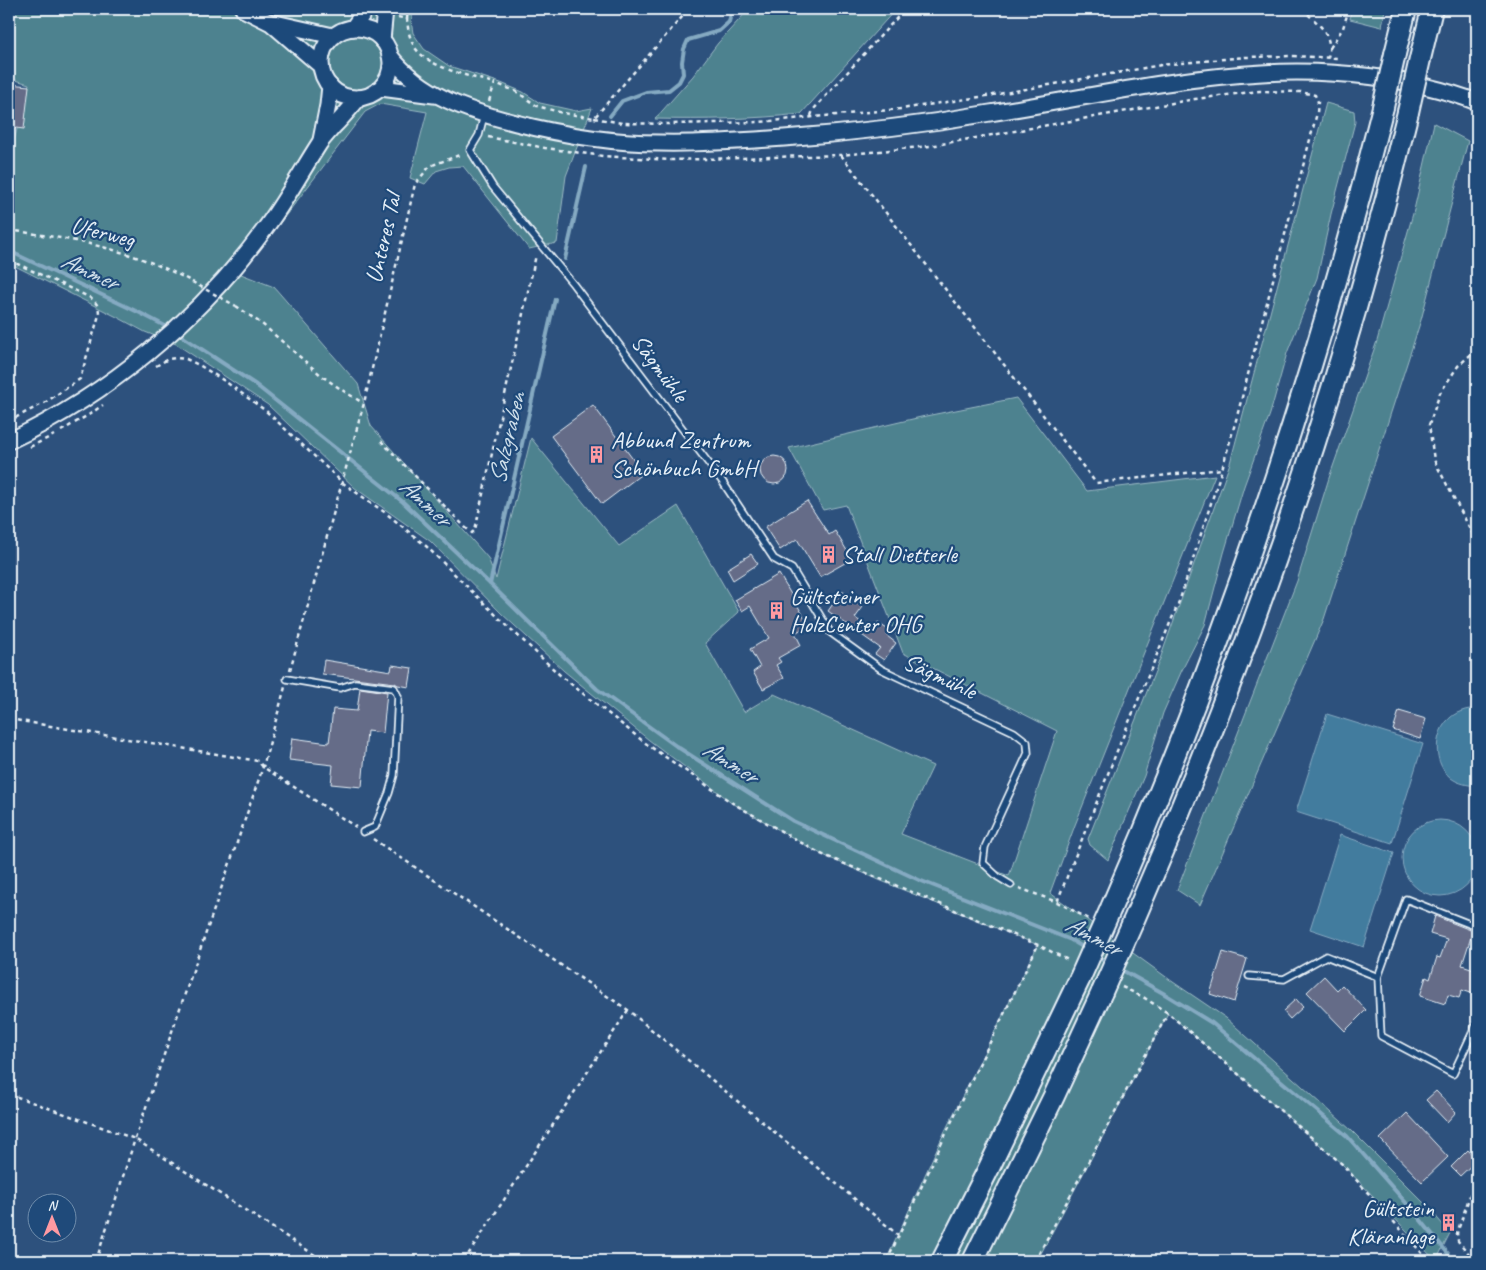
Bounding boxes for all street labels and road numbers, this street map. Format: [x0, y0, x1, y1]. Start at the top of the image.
street label: Unteres Tal [358, 186, 409, 286]
street label: Uferweg [68, 210, 139, 255]
street label: Sägmühle [625, 328, 697, 410]
street label: Sägmühle [899, 646, 983, 707]

